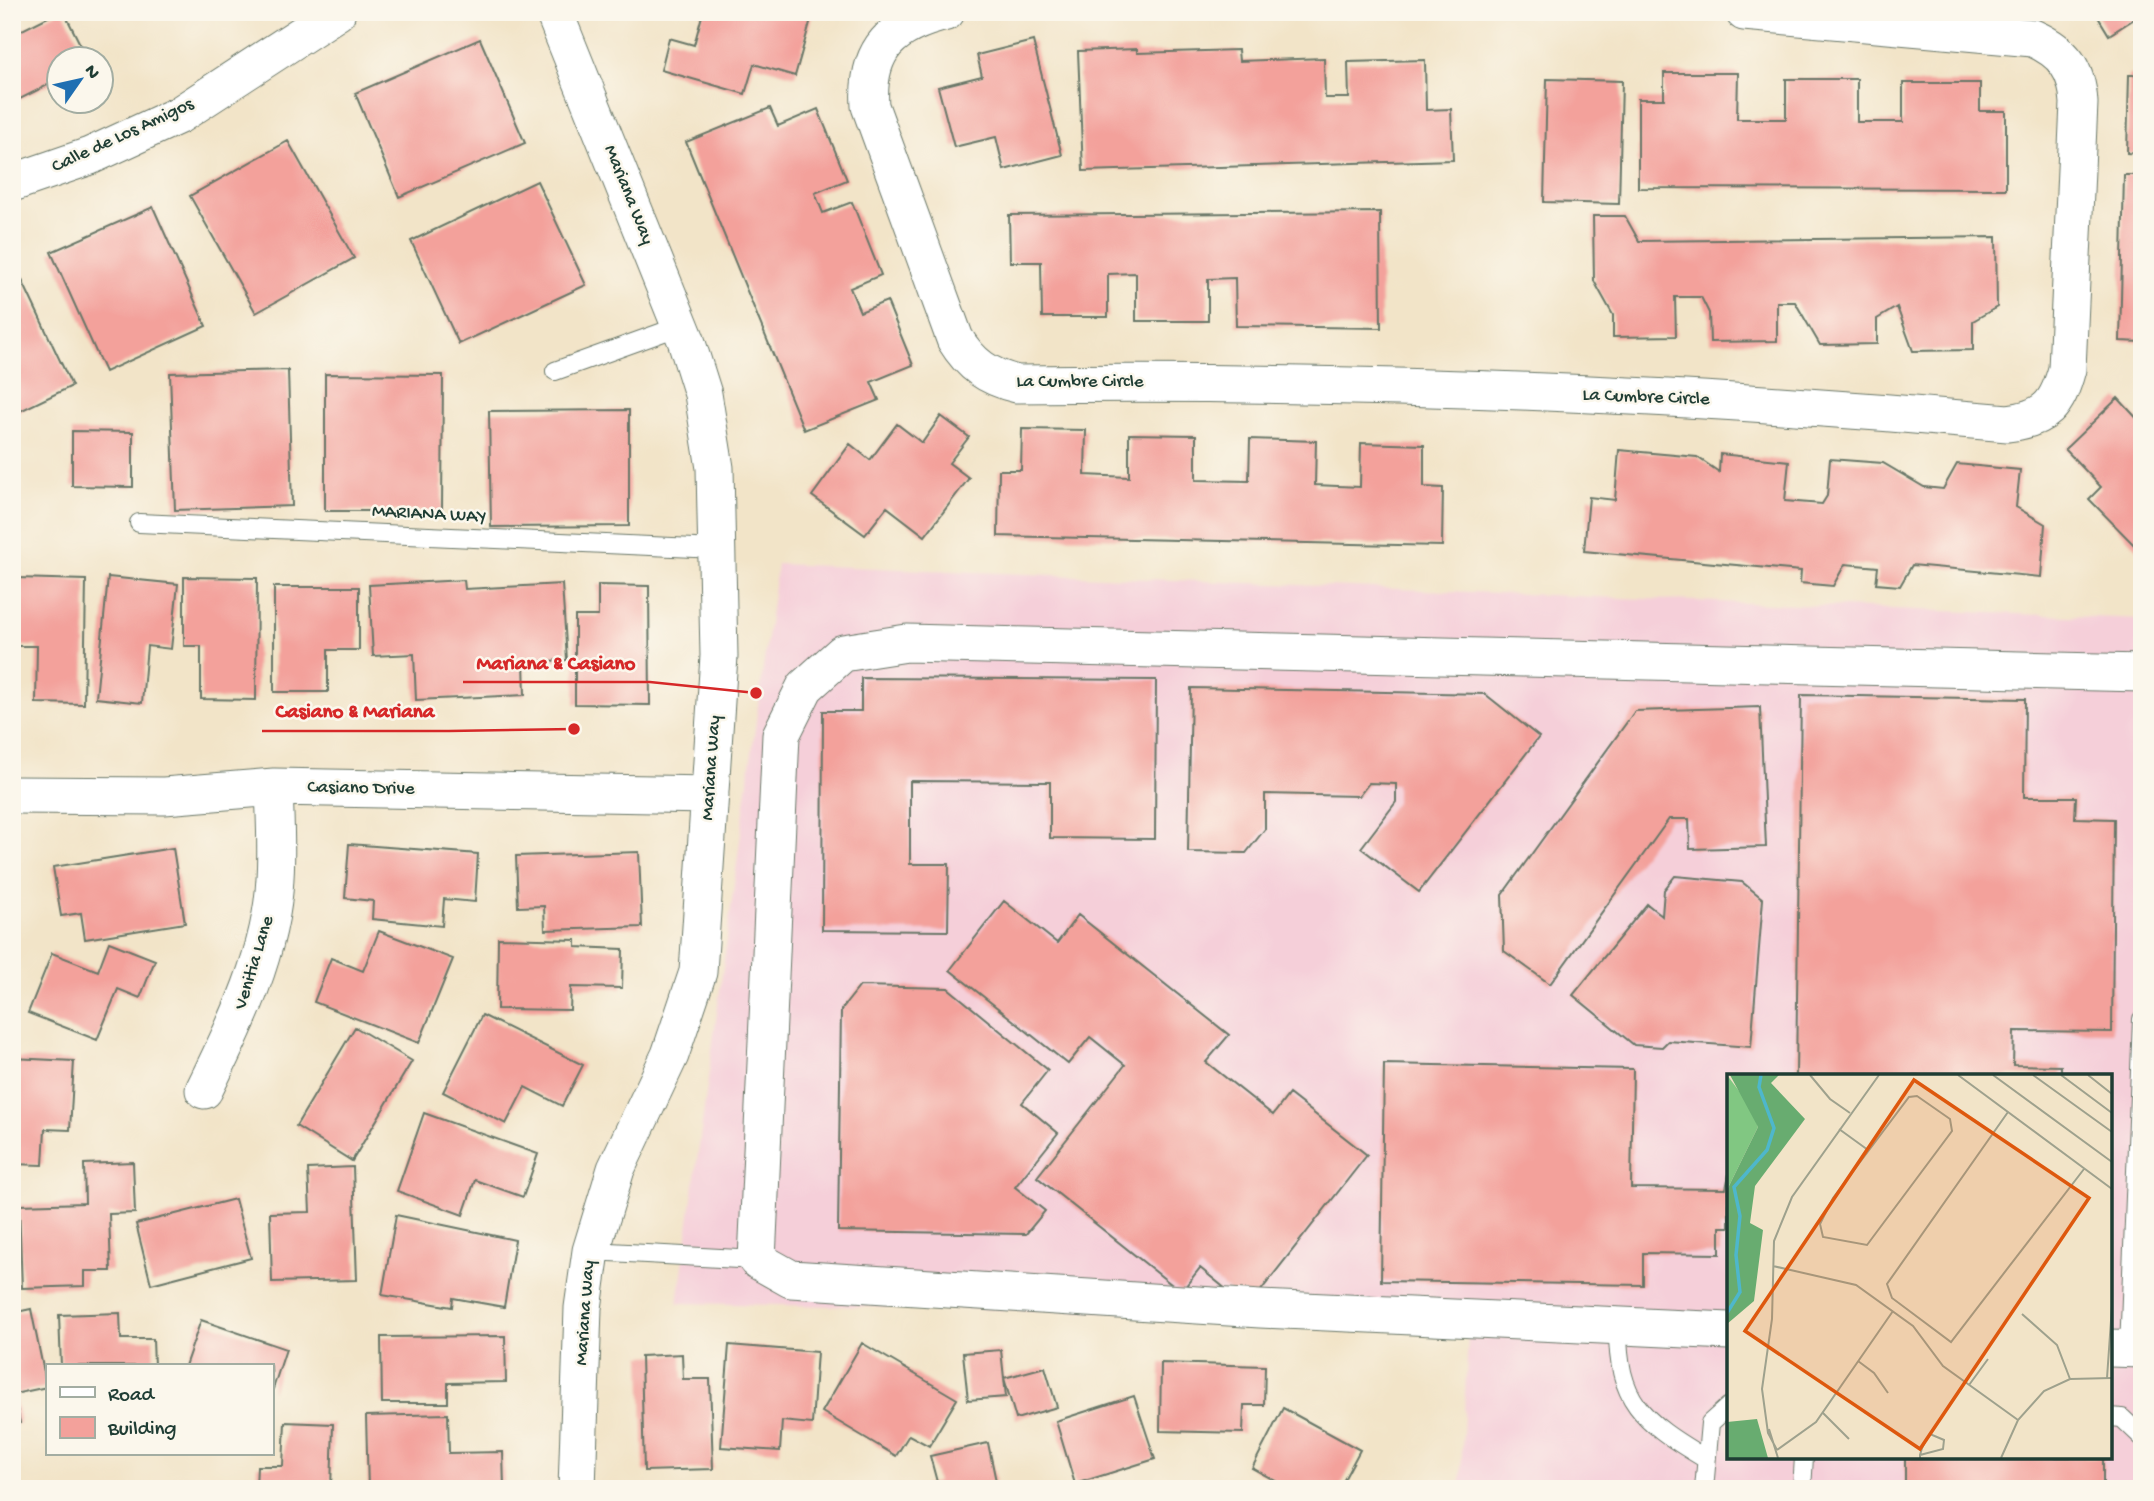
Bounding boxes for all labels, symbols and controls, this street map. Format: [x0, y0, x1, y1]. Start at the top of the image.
north arrow [46, 46, 116, 116]
text: N [78, 61, 104, 84]
street label: Calle de Los Amigos [48, 93, 198, 179]
street label: Mariana Way [598, 142, 659, 249]
street label: La Cumbre Circle [1016, 371, 1144, 394]
street label: La Cumbre Circle [1582, 384, 1710, 412]
street label: MARIANA WAY [371, 501, 487, 529]
callout: Mariana & Casiano [463, 640, 650, 682]
text: Mariana & Casiano [477, 653, 636, 678]
callout: Casiano & Mariana [262, 689, 449, 731]
text: Casiano & Mariana [275, 701, 436, 726]
street label: Mariana Way [697, 714, 727, 821]
street label: Casiano Drive [307, 777, 415, 801]
street label: Venitia Lane [230, 913, 280, 1014]
inset map [1727, 1074, 2112, 1459]
street label: Mariana Way [571, 1259, 601, 1366]
legend [46, 1364, 273, 1456]
text: Road [108, 1384, 156, 1409]
text: Building [107, 1418, 177, 1443]

